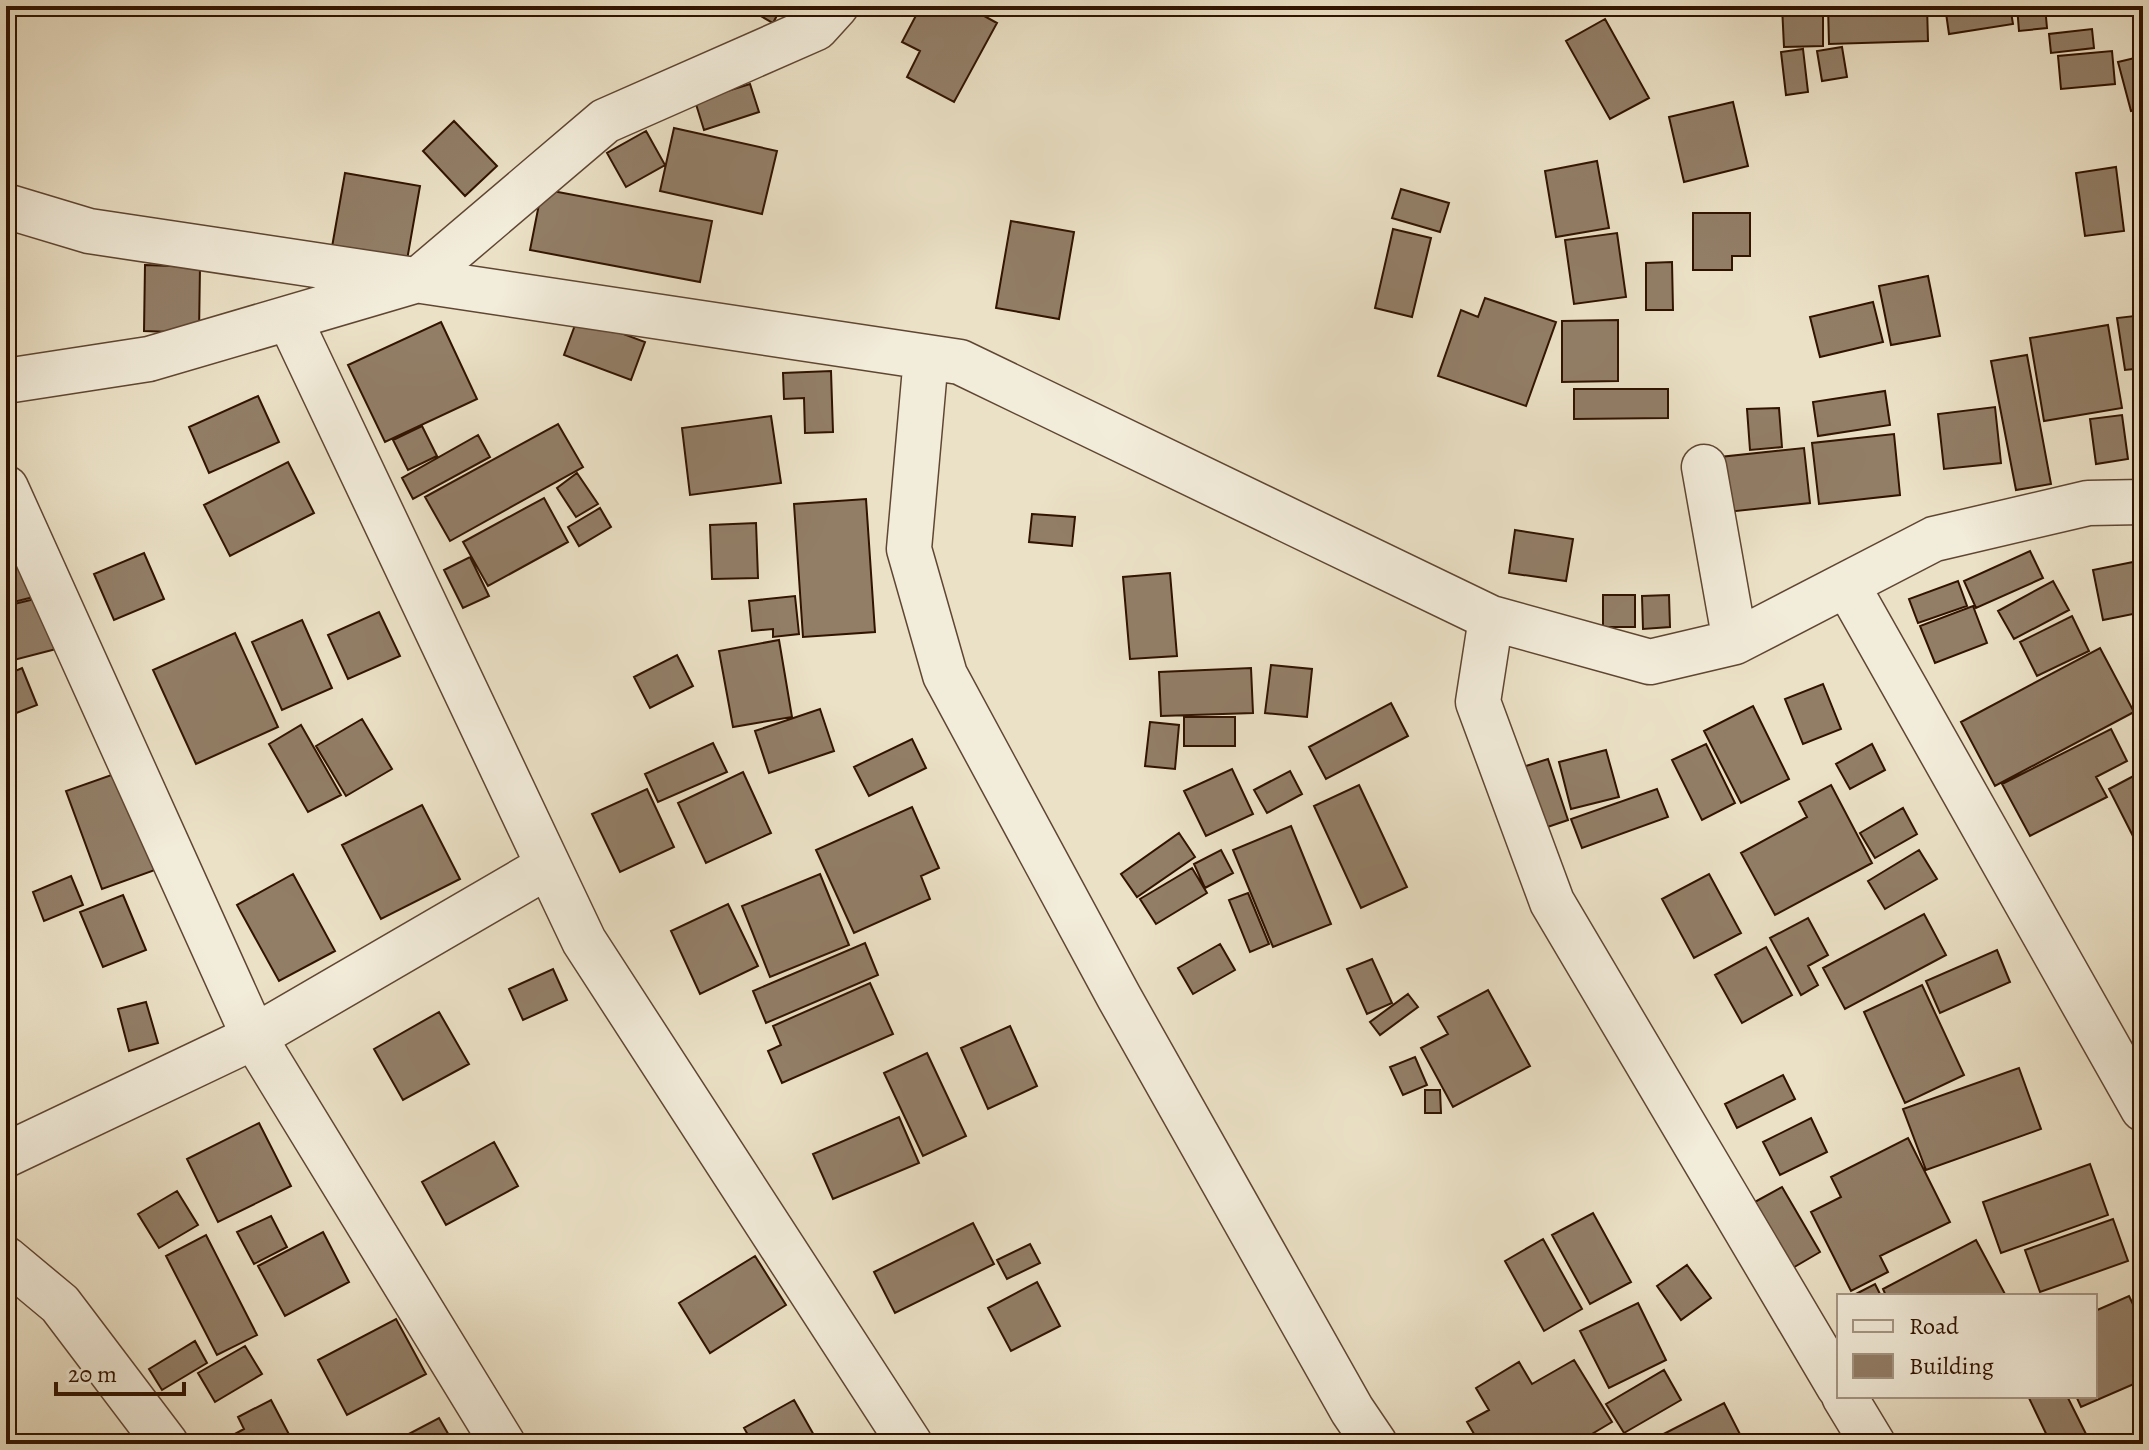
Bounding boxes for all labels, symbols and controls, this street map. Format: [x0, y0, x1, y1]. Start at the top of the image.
legend [1837, 1294, 2097, 1398]
text: Road [1909, 1310, 1959, 1342]
scale bar [56, 1346, 184, 1396]
text: Building [1909, 1350, 1994, 1382]
text: 20 m [68, 1358, 117, 1390]

